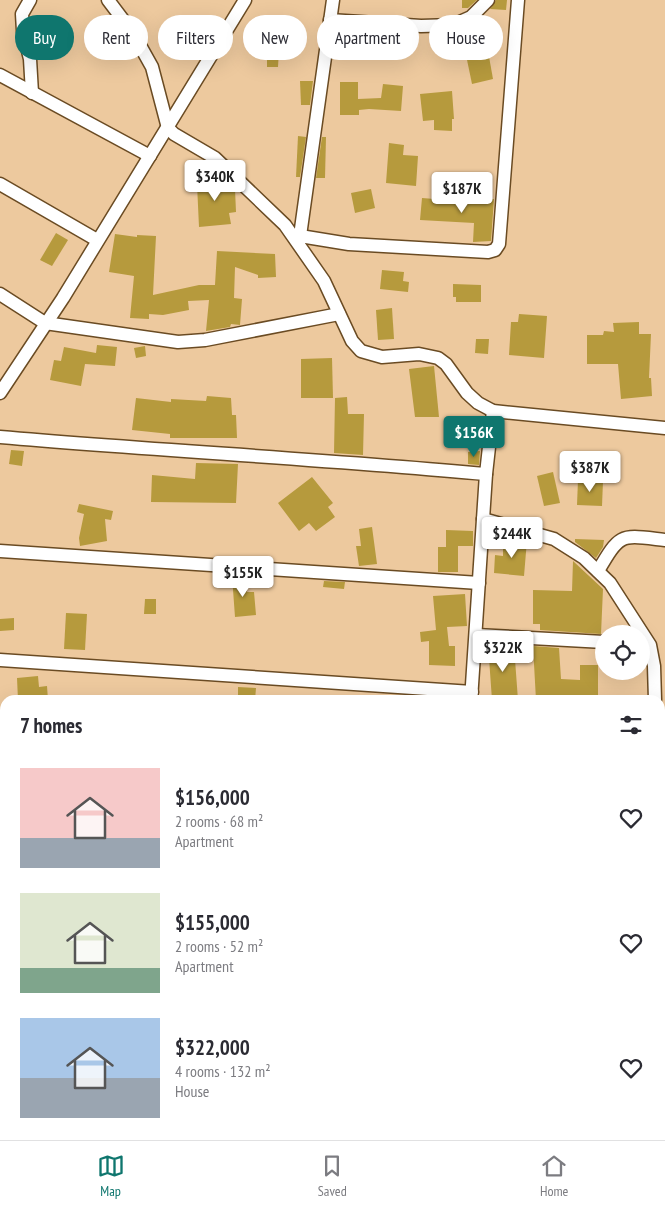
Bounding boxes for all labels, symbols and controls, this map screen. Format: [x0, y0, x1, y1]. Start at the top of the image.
chip: Buy [15, 15, 74, 60]
chip: Rent [84, 15, 148, 60]
chip: Filters [158, 15, 233, 60]
chip: New [243, 15, 307, 60]
chip: Apartment [317, 15, 419, 60]
chip: House [429, 15, 503, 60]
pin: $340K [180, 160, 250, 202]
text: $340K [196, 166, 234, 186]
pin: $187K [427, 172, 497, 214]
text: $187K [443, 178, 481, 198]
pin: $156K [439, 416, 509, 458]
text: $156K [455, 422, 493, 442]
pin: $387K [555, 450, 625, 493]
text: $387K [571, 457, 609, 477]
pin: $244K [477, 516, 547, 559]
text: $244K [493, 523, 531, 543]
pin: $155K [208, 556, 278, 598]
text: $155K [224, 562, 262, 582]
map controls [595, 625, 650, 680]
button: locate [595, 625, 650, 680]
pin: $322K [468, 630, 538, 673]
text: $322K [484, 637, 522, 657]
icon: filters [617, 711, 645, 739]
text: 7 homes [20, 712, 82, 739]
text: $156,000 [175, 784, 250, 811]
icon: home [60, 788, 120, 848]
icon: heart [617, 804, 645, 832]
text: 2 rooms · 68 m² [175, 811, 263, 831]
text: Apartment [175, 831, 234, 851]
text: $155,000 [175, 909, 250, 936]
icon: home [60, 913, 120, 973]
icon: heart [617, 929, 645, 957]
text: 2 rooms · 52 m² [175, 936, 263, 956]
text: Apartment [175, 956, 234, 976]
text: $322,000 [175, 1034, 250, 1061]
icon: home [60, 1038, 120, 1098]
icon: heart [617, 1054, 645, 1082]
text: 4 rooms · 132 m² [175, 1061, 271, 1081]
text: House [175, 1081, 209, 1101]
tab: Map [97, 1152, 125, 1200]
tab: Saved [318, 1152, 347, 1200]
tab: Home [540, 1152, 568, 1200]

